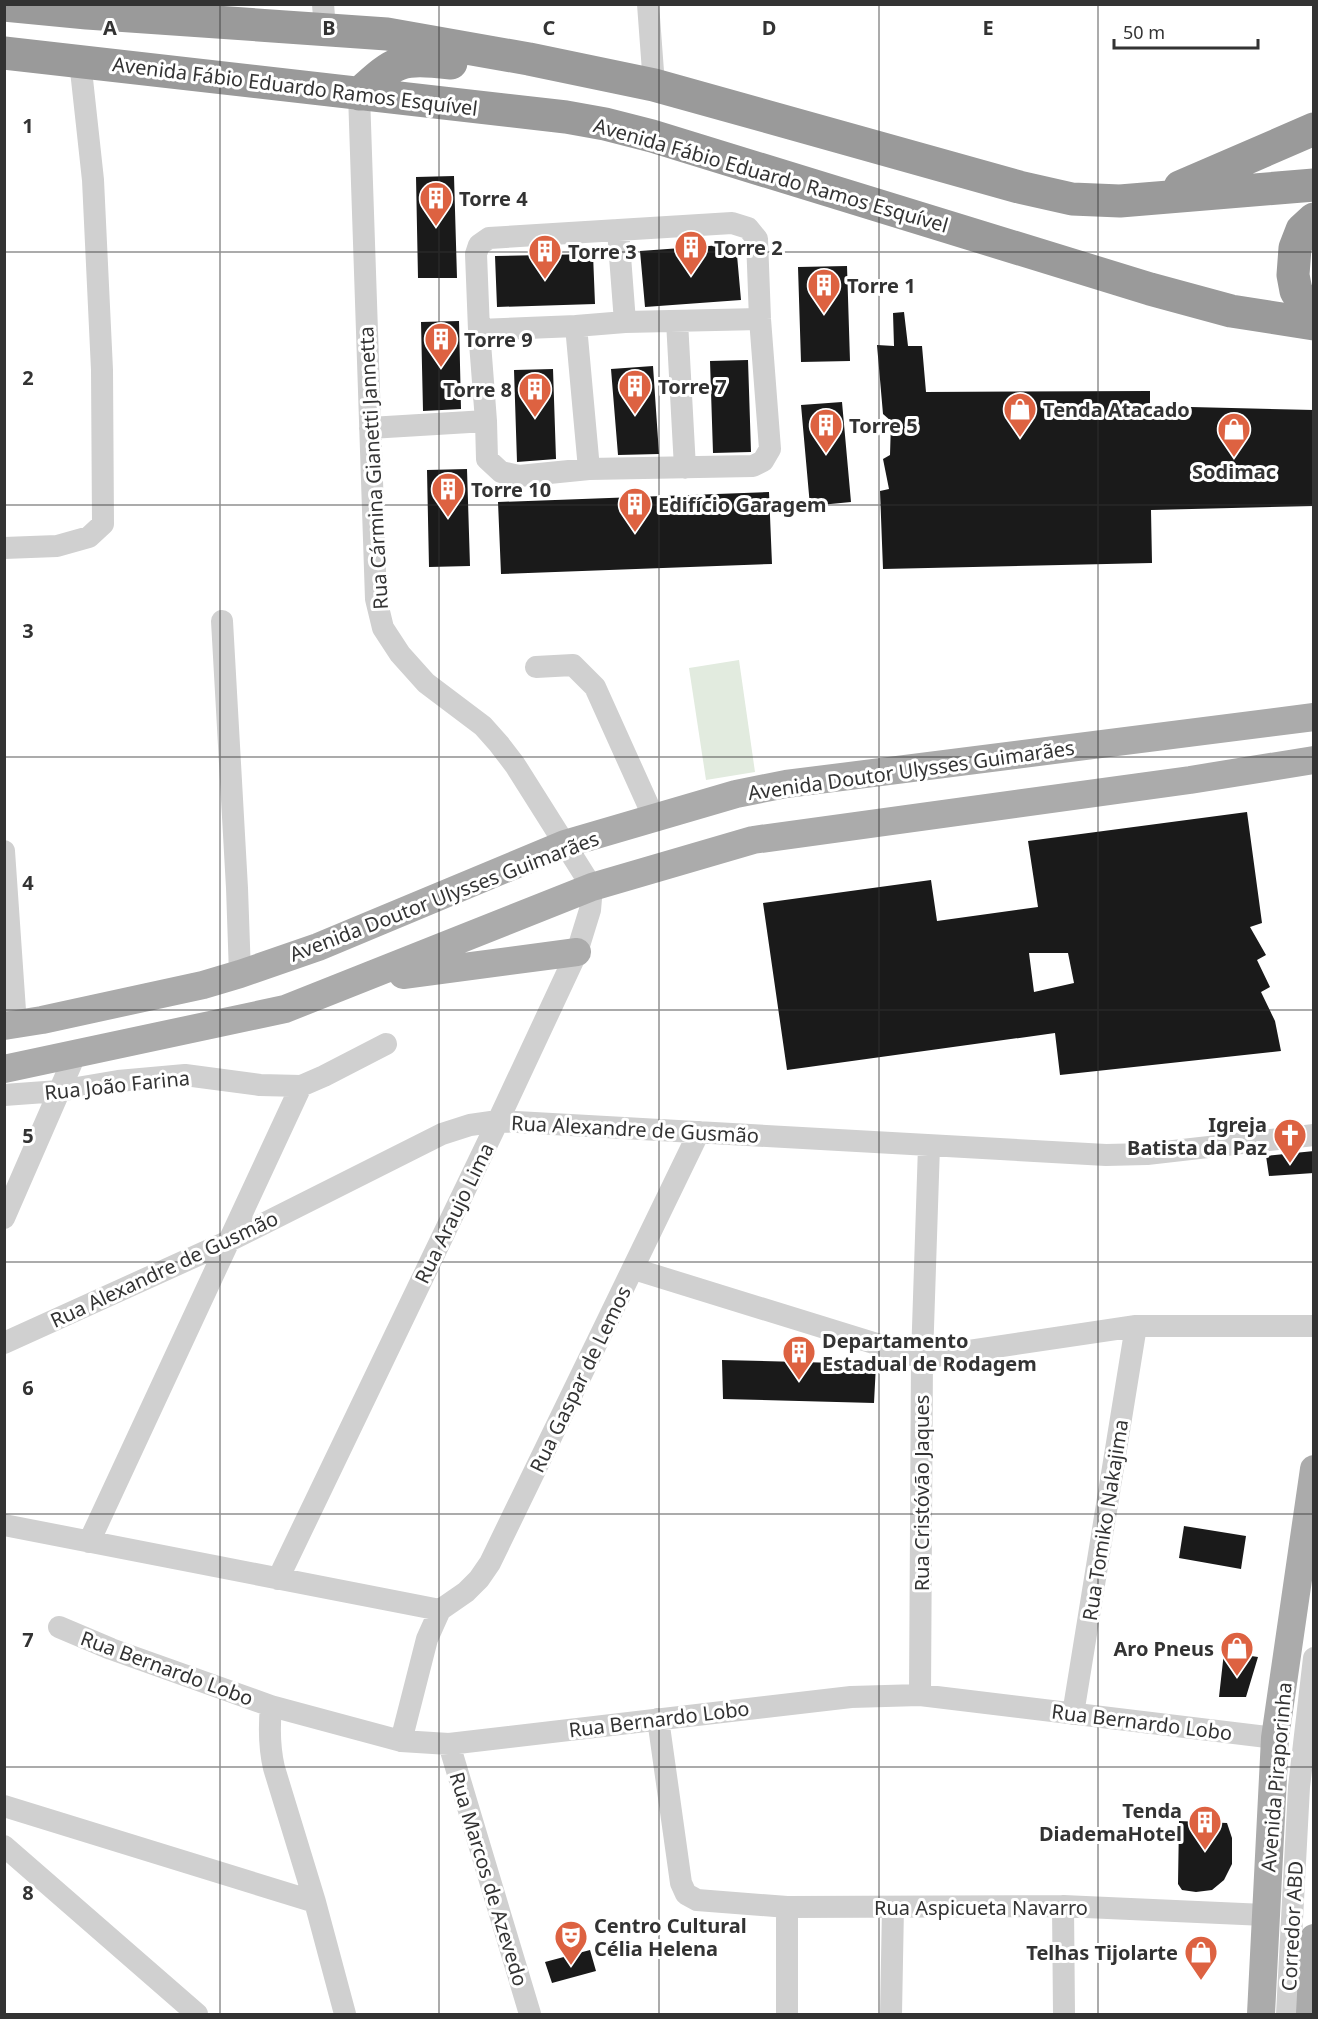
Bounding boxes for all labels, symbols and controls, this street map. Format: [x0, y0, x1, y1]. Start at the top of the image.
scale bar [1114, 12, 1258, 50]
text: A [103, 14, 117, 41]
text: B [322, 14, 336, 41]
text: C [543, 14, 556, 41]
text: D [762, 14, 776, 41]
text: E [982, 14, 994, 41]
text: 50 m [1123, 20, 1165, 44]
street label: Avenida Fábio Eduardo Ramos Esquível [111, 50, 479, 122]
street label: Avenida Fábio Eduardo Ramos Esquível [591, 111, 951, 239]
text: 1 [22, 112, 34, 139]
building icon: Torre 4 [418, 180, 454, 227]
place label: Torre 4 [459, 185, 528, 212]
building icon: Torre 2 [673, 229, 709, 276]
building icon: Torre 3 [527, 233, 563, 280]
place label: Torre 2 [714, 234, 783, 261]
place label: Torre 3 [568, 238, 637, 265]
building icon: Torre 1 [806, 267, 842, 314]
place label: Torre 1 [847, 272, 916, 299]
building icon: Torre 9 [423, 321, 459, 368]
street label: Rua Cármina Gianetti Jannetta [352, 326, 394, 610]
place label: Torre 9 [464, 326, 533, 353]
text: 2 [22, 364, 34, 391]
building icon: Torre 7 [617, 368, 653, 415]
building icon: Torre 8 [517, 371, 553, 418]
place label: Torre 7 [658, 373, 727, 400]
place label: Torre 8 [443, 376, 512, 403]
shop icon: Tenda Atacado [1002, 391, 1038, 438]
place label: Tenda Atacado [1043, 396, 1190, 423]
building icon: Torre 5 [808, 407, 844, 454]
shop icon: Sodimac [1216, 411, 1252, 458]
place label: Torre 5 [849, 412, 918, 439]
place label: Sodimac [1192, 458, 1276, 485]
building icon: Torre 10 [430, 471, 466, 518]
place label: Torre 10 [471, 476, 551, 503]
building icon: Edifício Garagem [617, 486, 653, 533]
place label: Edifício Garagem [658, 491, 827, 518]
text: 3 [22, 617, 34, 644]
street label: Avenida Doutor Ulysses Guimarães [746, 734, 1076, 806]
street label: Avenida Doutor Ulysses Guimarães [285, 824, 603, 968]
text: 4 [22, 869, 34, 896]
street label: Rua João Farina [43, 1064, 191, 1106]
street label: Rua Alexandre de Gusmão [510, 1109, 760, 1149]
place label: Igreja Batista da Paz [1127, 1111, 1267, 1161]
church icon: Igreja Batista da Paz [1272, 1117, 1308, 1164]
text: 5 [22, 1122, 34, 1149]
street label: Rua Araujo Lima [408, 1138, 500, 1288]
street label: Rua Alexandre de Gusmão [46, 1204, 282, 1334]
street label: Rua Gaspar de Lemos [523, 1281, 637, 1477]
place label: Departamento Estadual de Rodagem [822, 1327, 1037, 1377]
building icon: Departamento Estadual de Rodagem [781, 1334, 817, 1381]
text: 6 [22, 1374, 34, 1401]
street label: Rua Cristóvão Jaques [908, 1395, 935, 1591]
street label: Rua Tomiko Nakajima [1076, 1417, 1134, 1623]
street label: Rua Bernardo Lobo [77, 1624, 257, 1712]
text: 7 [22, 1626, 34, 1653]
shop icon: Aro Pneus [1219, 1630, 1255, 1677]
place label: Aro Pneus [1114, 1635, 1214, 1662]
street label: Avenida Piraporinha [1254, 1681, 1298, 1873]
street label: Rua Bernardo Lobo [567, 1695, 751, 1743]
street label: Rua Bernardo Lobo [1050, 1698, 1234, 1746]
street label: Rua Marcos de Azevedo [444, 1769, 534, 1989]
place label: Tenda DiademaHotel [1039, 1797, 1182, 1847]
building icon: Tenda DiademaHotel [1187, 1804, 1223, 1851]
street label: Corredor ABD [1275, 1860, 1309, 1992]
text: 8 [22, 1879, 34, 1906]
street label: Rua Aspicueta Navarro [874, 1894, 1088, 1921]
place label: Centro Cultural Célia Helena [594, 1912, 747, 1962]
theatre icon: Centro Cultural Célia Helena [553, 1919, 589, 1966]
shop icon: Telhas Tijolarte [1183, 1934, 1219, 1981]
place label: Telhas Tijolarte [1026, 1939, 1178, 1966]

